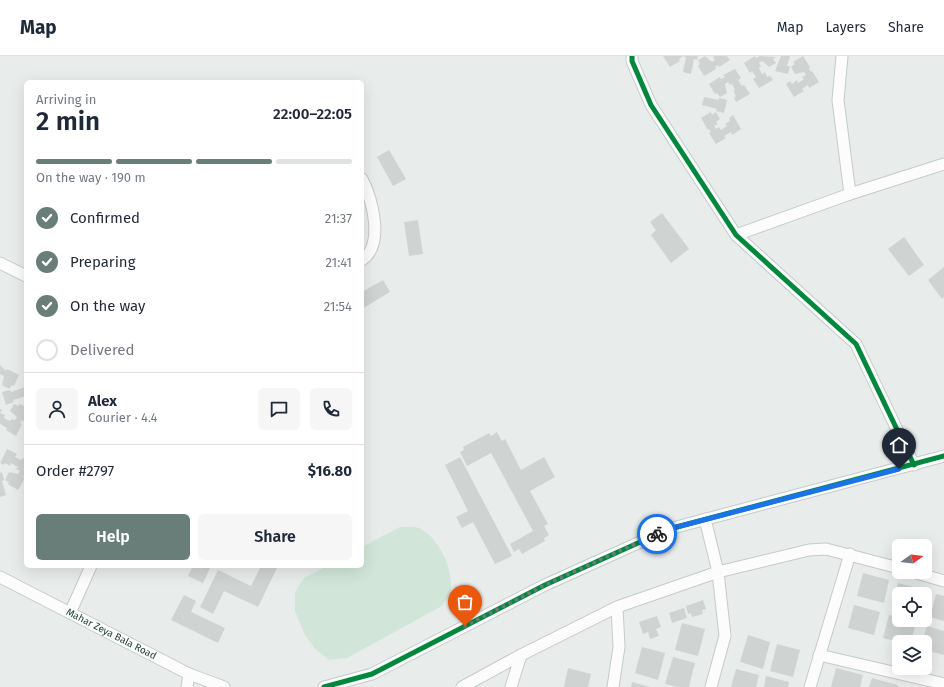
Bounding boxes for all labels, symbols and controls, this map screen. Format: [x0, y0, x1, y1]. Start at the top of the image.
text: Map [20, 16, 57, 39]
text: Map [777, 19, 803, 36]
text: Layers [825, 19, 866, 36]
text: Share [888, 19, 924, 36]
text: Arriving in [36, 92, 96, 107]
text: 22:00–22:05 [273, 105, 352, 123]
text: 2 min [36, 106, 100, 137]
text: On the way · 190 m [36, 170, 146, 185]
icon: check [36, 207, 58, 229]
text: Confirmed [70, 209, 140, 227]
text: 21:37 [325, 211, 352, 226]
icon: check [36, 251, 58, 273]
text: Preparing [70, 253, 135, 271]
text: 21:41 [325, 255, 352, 270]
icon: check [36, 295, 58, 317]
text: On the way [70, 297, 145, 315]
text: 21:54 [324, 299, 352, 314]
text: Delivered [70, 341, 134, 359]
button: person [36, 388, 78, 430]
button: chat [258, 388, 300, 430]
button: phone [310, 388, 352, 430]
text: Alex [88, 392, 117, 410]
text: Courier · 4.4 [88, 410, 158, 425]
pin [882, 428, 916, 469]
icon: home [888, 434, 910, 456]
text: Order #2797 [36, 462, 114, 480]
text: $16.80 [308, 462, 352, 480]
button: Help [36, 514, 190, 560]
button: Share [198, 514, 352, 560]
courier [637, 514, 677, 554]
icon: bike [646, 523, 668, 545]
north arrow [892, 539, 932, 579]
map controls [892, 539, 932, 675]
pin [448, 585, 482, 626]
button: locate [892, 587, 932, 627]
icon: bag [454, 591, 476, 613]
street label: Mahar Zeya Bala Road [64, 606, 158, 662]
button: layers [892, 635, 932, 675]

